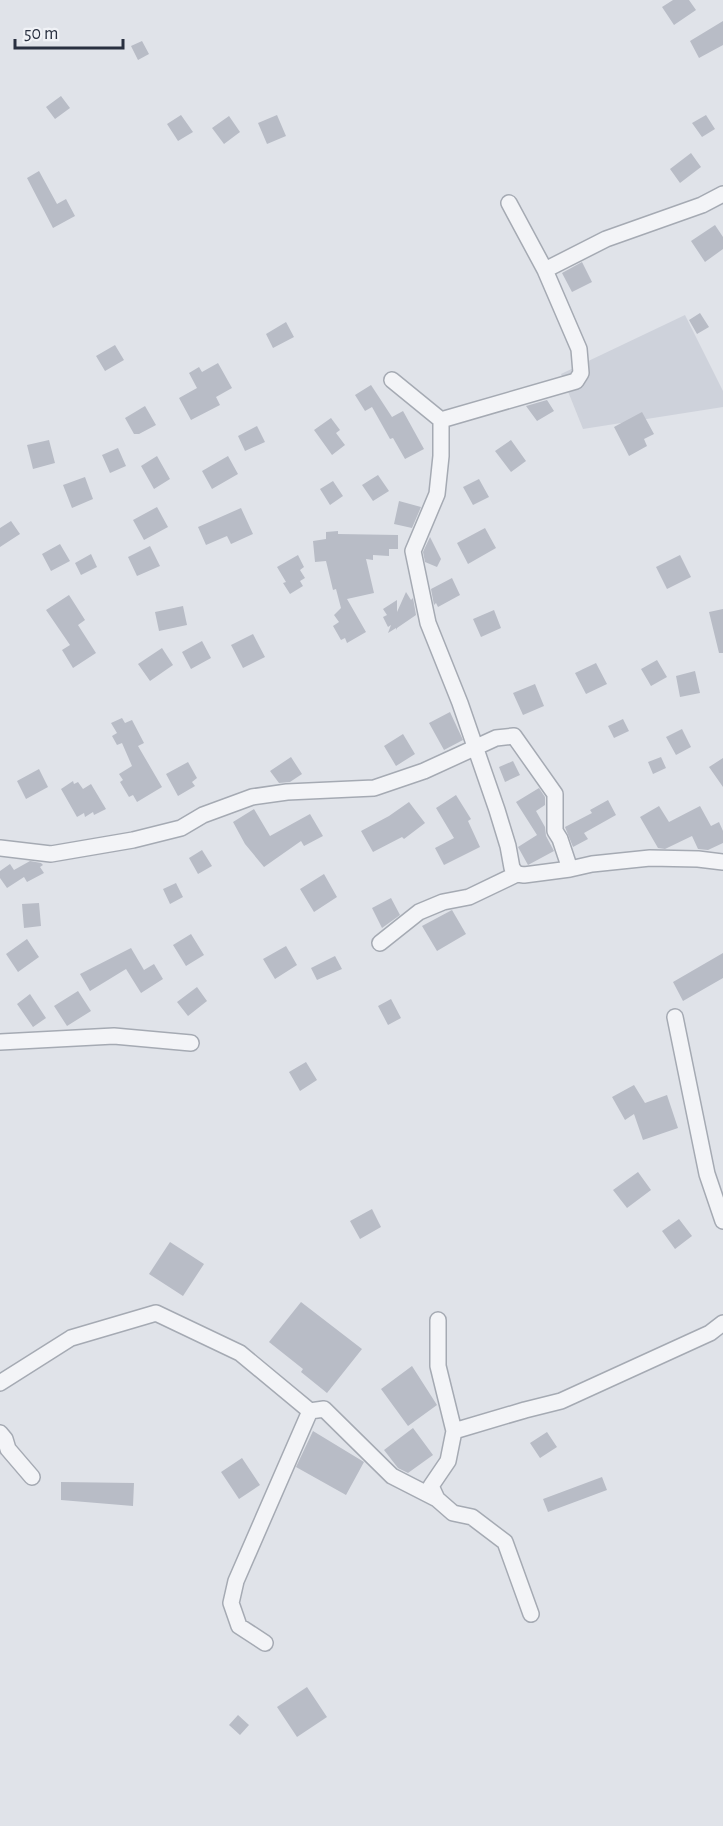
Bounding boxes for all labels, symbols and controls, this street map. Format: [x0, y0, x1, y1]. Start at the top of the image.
scale bar [15, 12, 123, 50]
text: 50 m [24, 25, 58, 43]

